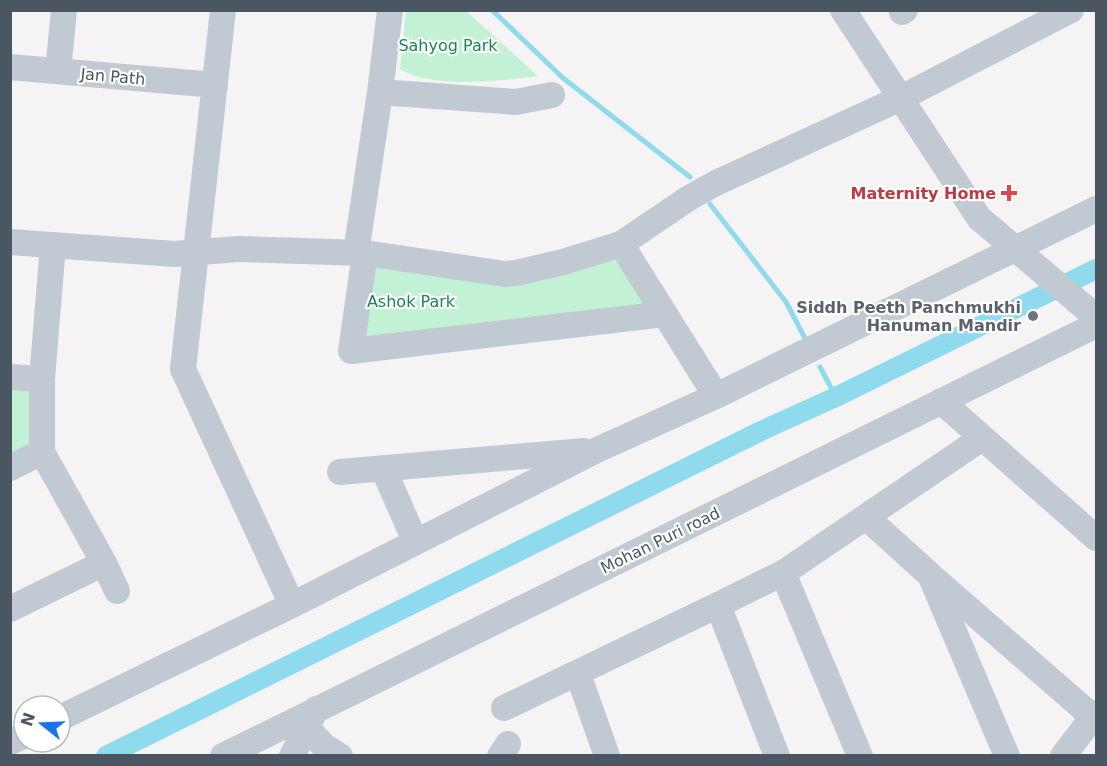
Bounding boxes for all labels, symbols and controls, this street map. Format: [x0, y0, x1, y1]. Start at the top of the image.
park label: Sahyog Park [398, 36, 498, 55]
street label: Jan Path [79, 64, 146, 89]
place label: Maternity Home [850, 184, 996, 203]
marker: Maternity Home [1000, 184, 1018, 202]
park label: Ashok Park [367, 292, 456, 311]
place label: Siddh Peeth Panchmukhi Hanuman Mandir [796, 298, 1021, 335]
marker: Siddh Peeth Panchmukhi Hanuman Mandir [1026, 309, 1040, 323]
street label: Mohan Puri road [597, 503, 723, 578]
north arrow [12, 694, 72, 754]
text: N [17, 710, 39, 729]

